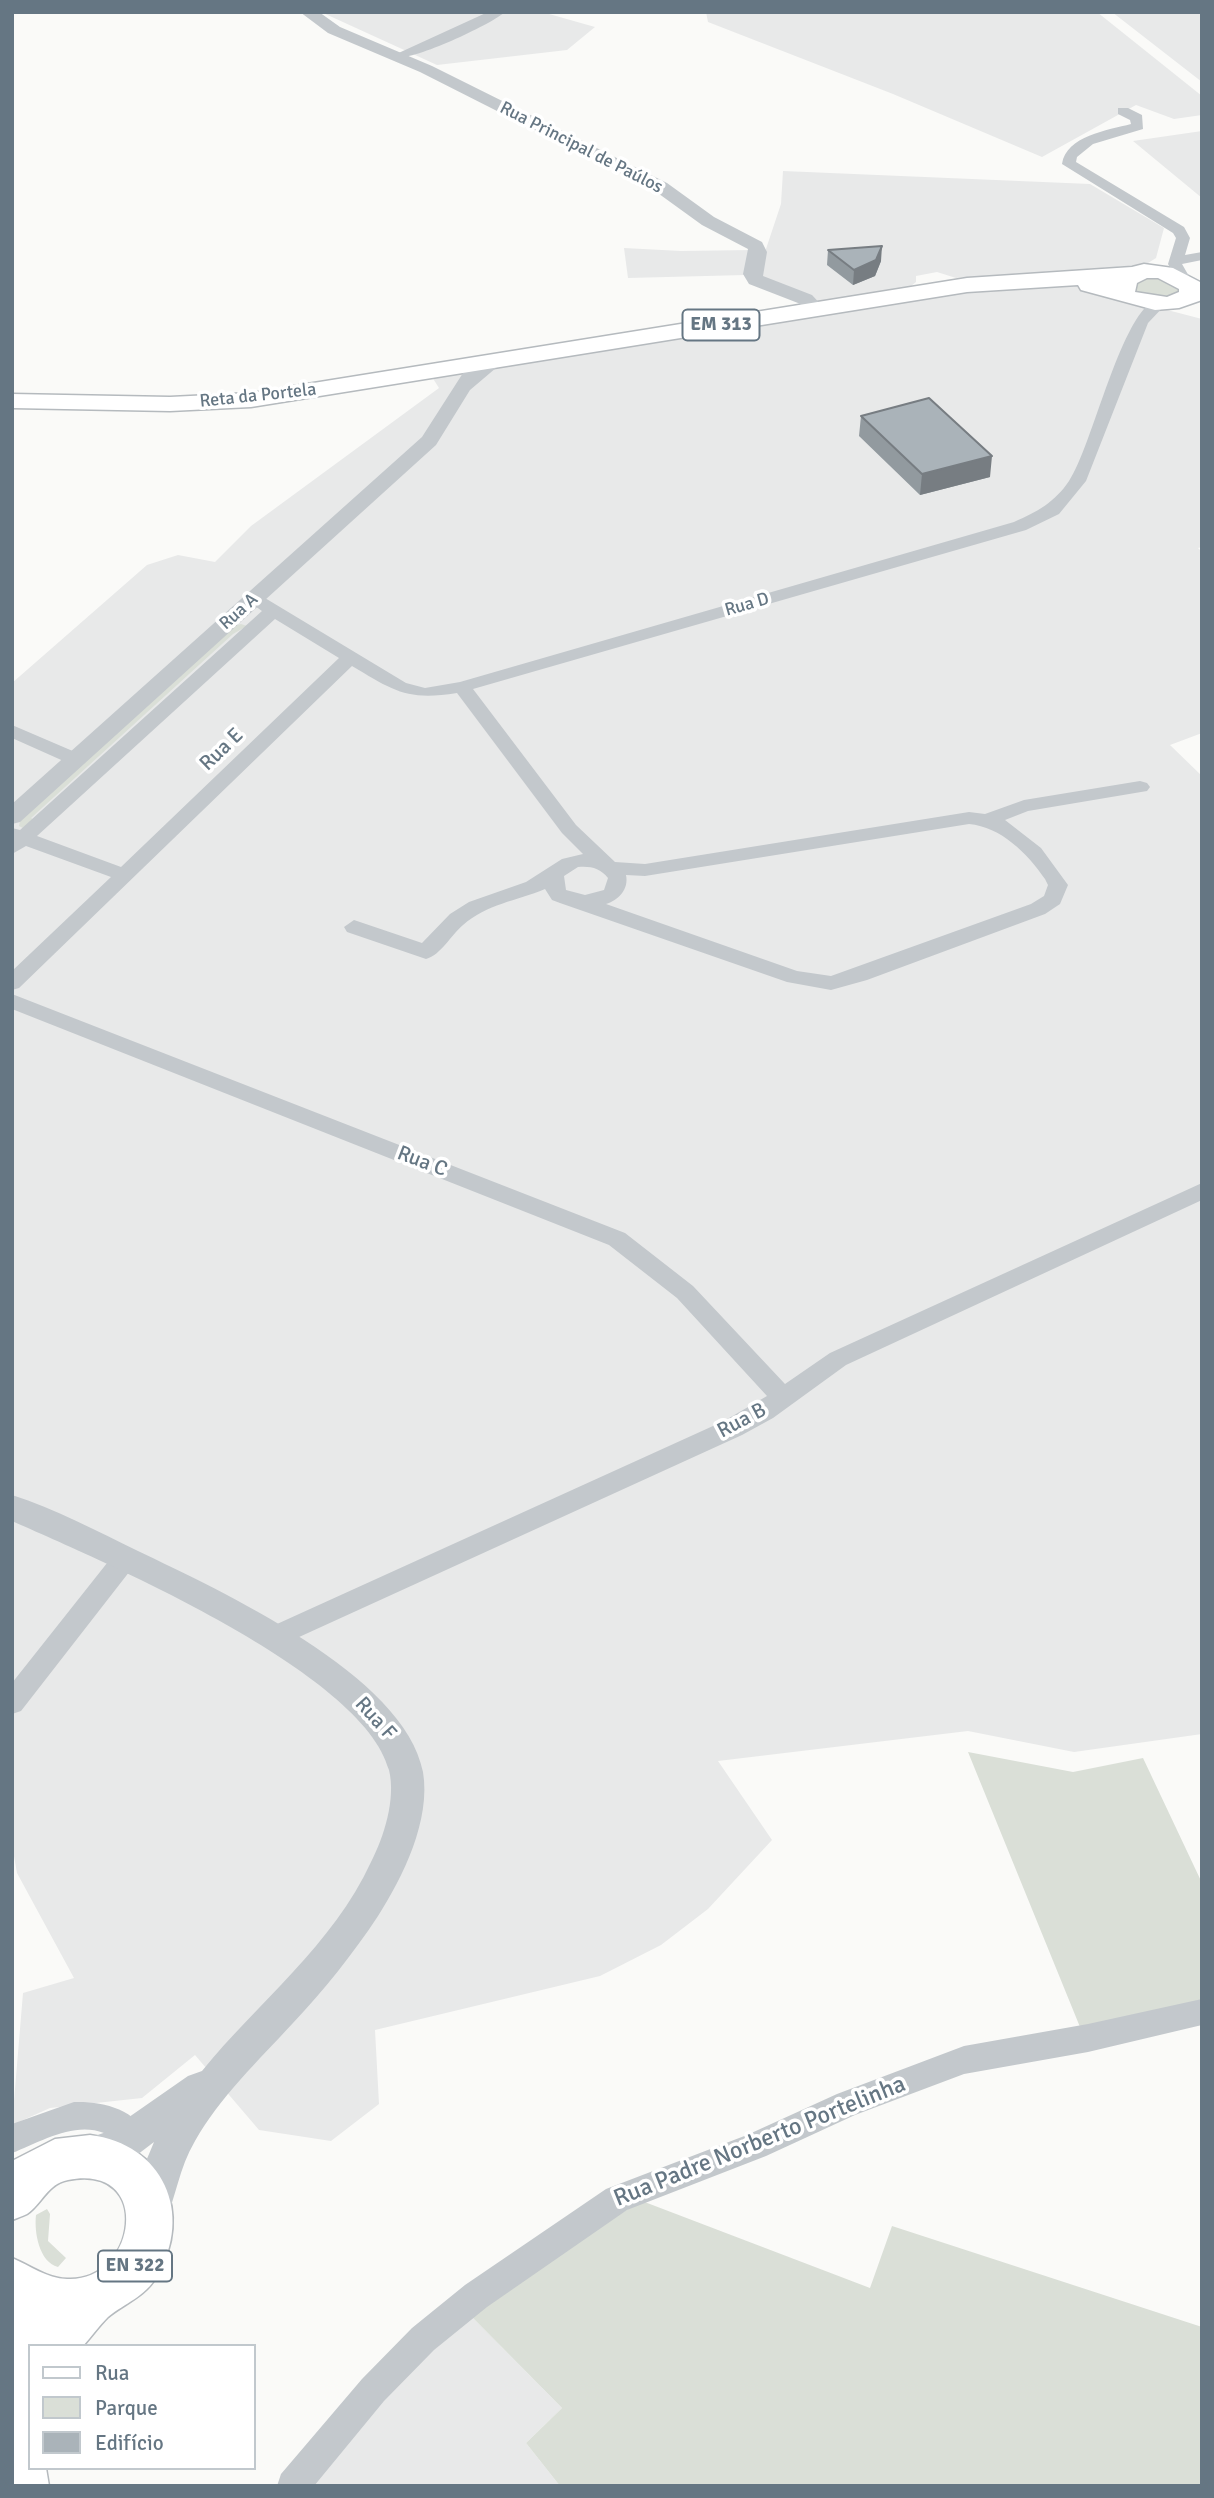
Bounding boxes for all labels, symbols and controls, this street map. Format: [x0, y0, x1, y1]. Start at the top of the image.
street label: Rua Principal de Paúlos [496, 98, 666, 198]
road number: EM 313 [682, 310, 760, 340]
street label: Reta da Portela [199, 379, 317, 413]
street label: Rua D [722, 588, 772, 622]
street label: Rua A [215, 589, 263, 635]
street label: Rua E [195, 723, 249, 777]
street label: Rua C [393, 1141, 451, 1183]
street label: Rua B [713, 1398, 771, 1444]
street label: Rua F [349, 1692, 401, 1746]
street label: Rua Padre Norberto Portelinha [610, 2070, 910, 2214]
road number: EN 322 [98, 2250, 172, 2282]
legend [28, 2344, 256, 2470]
text: Rua [95, 2360, 129, 2386]
text: Parque [95, 2395, 158, 2421]
text: Edifício [95, 2430, 164, 2456]

